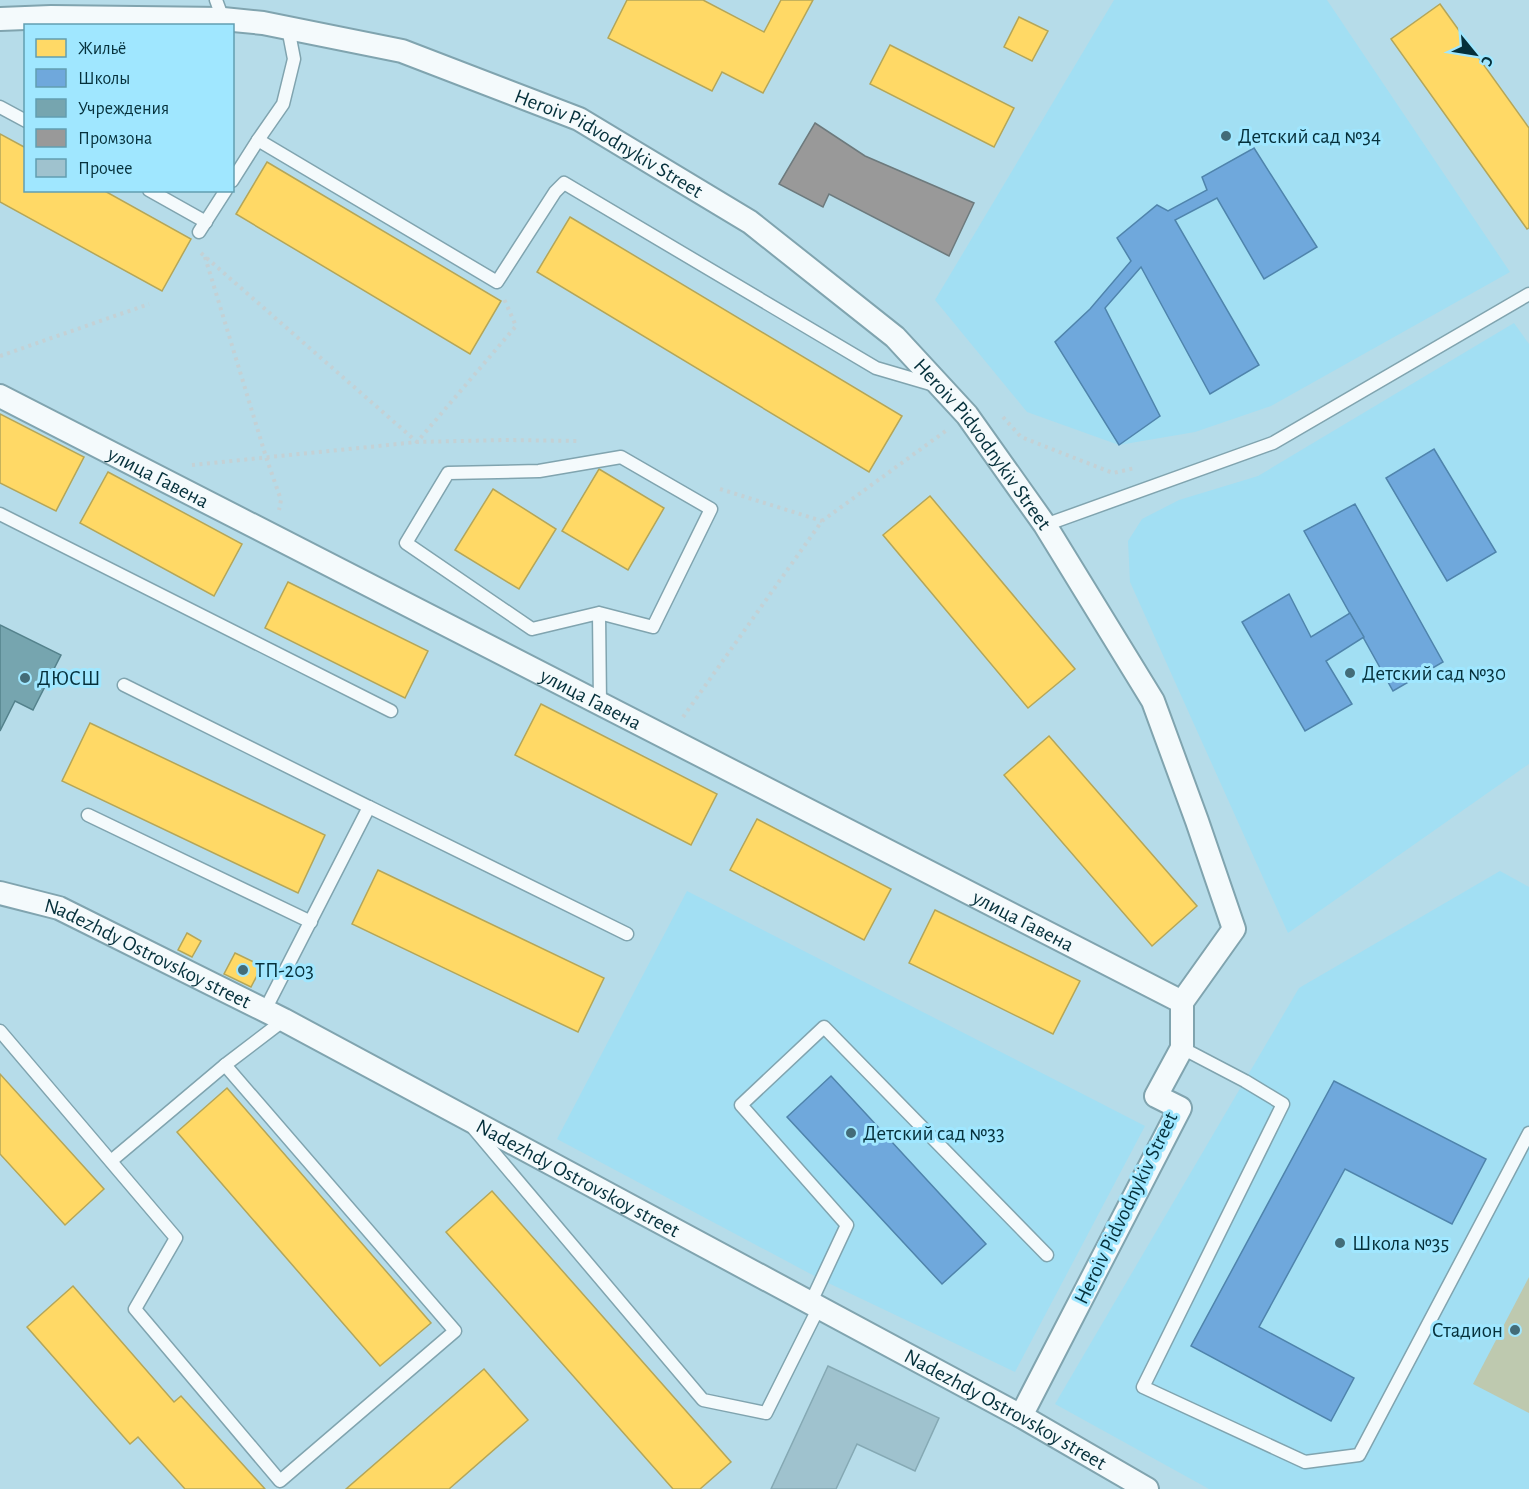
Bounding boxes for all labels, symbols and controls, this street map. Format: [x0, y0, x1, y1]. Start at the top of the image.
legend [24, 24, 234, 192]
north arrow [1445, 24, 1505, 84]
text: Жильё [78, 40, 126, 58]
text: С [1478, 53, 1496, 69]
text: Школы [78, 70, 130, 88]
street label: Heroiv Pidvodnykiv Street [512, 85, 707, 202]
text: Учреждения [78, 100, 169, 118]
place label: Детский сад №34 [1238, 126, 1381, 147]
marker: Детский сад №34 [1219, 129, 1233, 143]
text: Промзона [78, 130, 152, 148]
text: Прочее [78, 160, 133, 178]
street label: Heroiv Pidvodnykiv Street [910, 354, 1055, 534]
street label: улица Гавена [104, 442, 213, 512]
place label: Детский сад №30 [1362, 663, 1506, 684]
street label: улица Гавена [536, 664, 645, 734]
marker: Детский сад №30 [1343, 666, 1357, 680]
place label: ДЮСШ [37, 668, 100, 689]
marker: ДЮСШ [18, 671, 32, 685]
street label: улица Гавена [969, 886, 1078, 955]
street label: Nadezhdy Ostrovskoy street [42, 894, 254, 1012]
place label: ТП-203 [255, 960, 314, 981]
marker: ТП-203 [236, 963, 250, 977]
street label: Heroiv Pidvodnykiv Street [1070, 1109, 1182, 1307]
street label: Nadezhdy Ostrovskoy street [473, 1115, 683, 1241]
place label: Детский сад №33 [863, 1123, 1005, 1144]
marker: Детский сад №33 [844, 1126, 858, 1140]
place label: Школа №35 [1352, 1233, 1449, 1254]
marker: Школа №35 [1333, 1236, 1347, 1250]
place label: Стадион [1432, 1320, 1503, 1341]
marker: Стадион [1508, 1323, 1522, 1337]
street label: Nadezhdy Ostrovskoy street [901, 1345, 1110, 1474]

